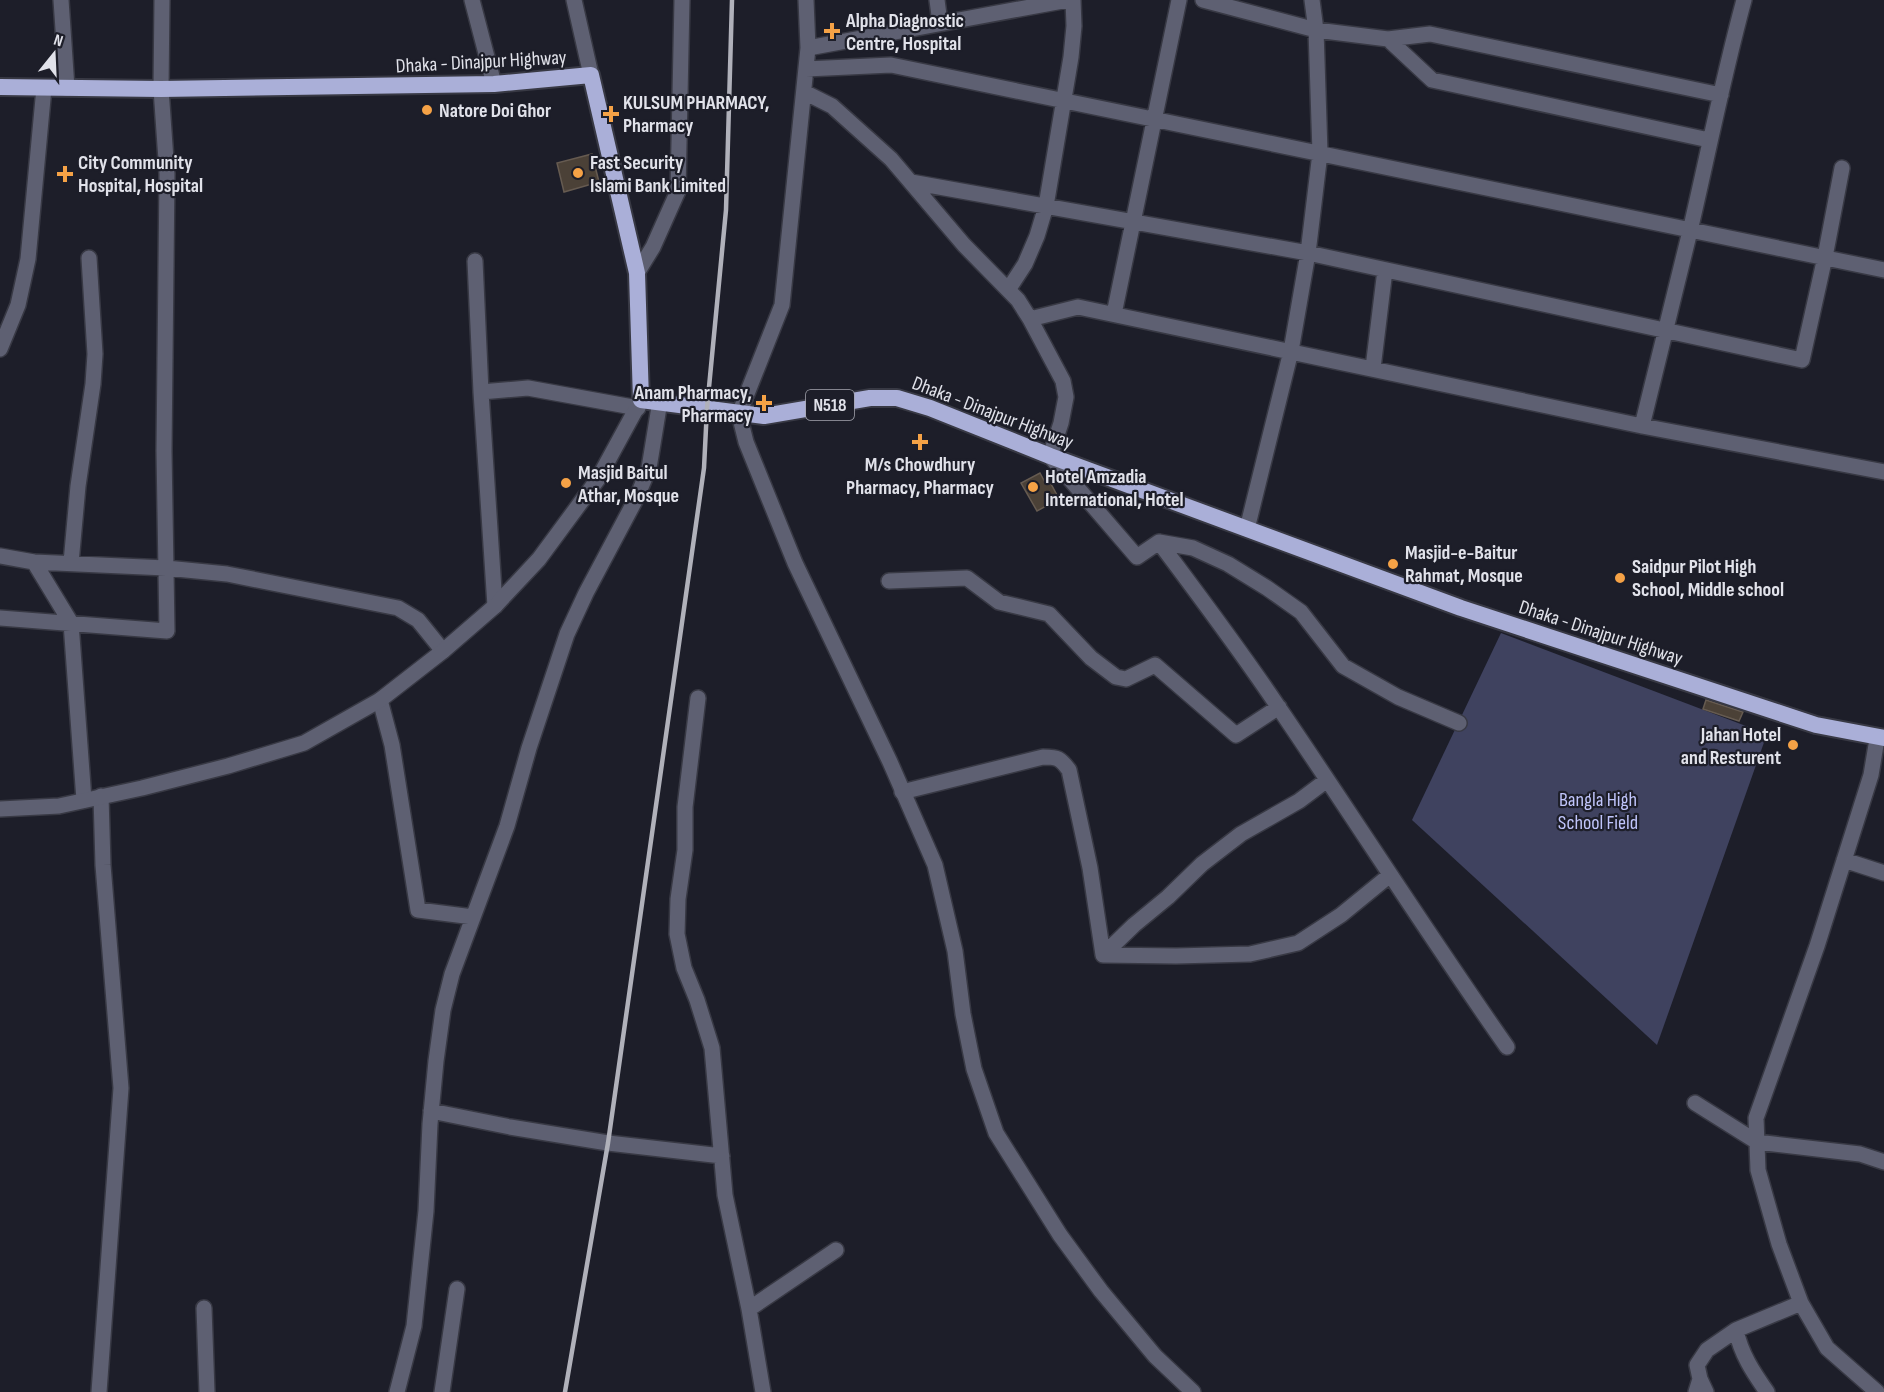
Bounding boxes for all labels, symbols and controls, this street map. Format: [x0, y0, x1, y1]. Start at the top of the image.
place label: Alpha Diagnostic Centre, Hospital [845, 9, 964, 56]
marker: Alpha Diagnostic Centre, Hospital [823, 22, 841, 40]
north arrow [24, 24, 84, 84]
text: N [51, 31, 65, 52]
street label: Dhaka - Dinajpur Highway [395, 46, 567, 78]
place label: KULSUM PHARMACY, Pharmacy [623, 91, 770, 138]
place label: Natore Doi Ghor [439, 99, 551, 123]
marker: Natore Doi Ghor [420, 103, 434, 117]
marker: KULSUM PHARMACY, Pharmacy [604, 107, 618, 121]
place label: City Community Hospital, Hospital [78, 151, 203, 198]
place label: Fast Security Islami Bank Limited [590, 151, 726, 198]
marker: City Community Hospital, Hospital [56, 165, 74, 183]
marker: Fast Security Islami Bank Limited [571, 166, 585, 180]
street label: Dhaka - Dinajpur Highway [909, 371, 1077, 455]
place label: Anam Pharmacy, Pharmacy [634, 381, 753, 428]
road number: N518 [806, 390, 854, 420]
marker: Anam Pharmacy, Pharmacy [757, 396, 771, 410]
marker: M/s Chowdhury Pharmacy, Pharmacy [913, 435, 927, 449]
place label: M/s Chowdhury Pharmacy, Pharmacy [846, 453, 995, 500]
place label: Masjid Baitul Athar, Mosque [577, 461, 679, 508]
place label: Hotel Amzadia International, Hotel [1045, 465, 1184, 512]
marker: Masjid Baitul Athar, Mosque [559, 476, 573, 490]
marker: Hotel Amzadia International, Hotel [1026, 480, 1040, 494]
place label: Masjid-e-Baitur Rahmat, Mosque [1405, 541, 1523, 588]
place label: Saidpur Pilot High School, Middle school [1632, 555, 1784, 602]
marker: Masjid-e-Baitur Rahmat, Mosque [1386, 557, 1400, 571]
marker: Saidpur Pilot High School, Middle school [1613, 571, 1627, 585]
street label: Dhaka - Dinajpur Highway [1516, 595, 1686, 671]
place label: Jahan Hotel and Resturent [1681, 723, 1781, 770]
marker: Jahan Hotel and Resturent [1786, 738, 1800, 752]
park label: Bangla High School Field [1558, 788, 1638, 835]

